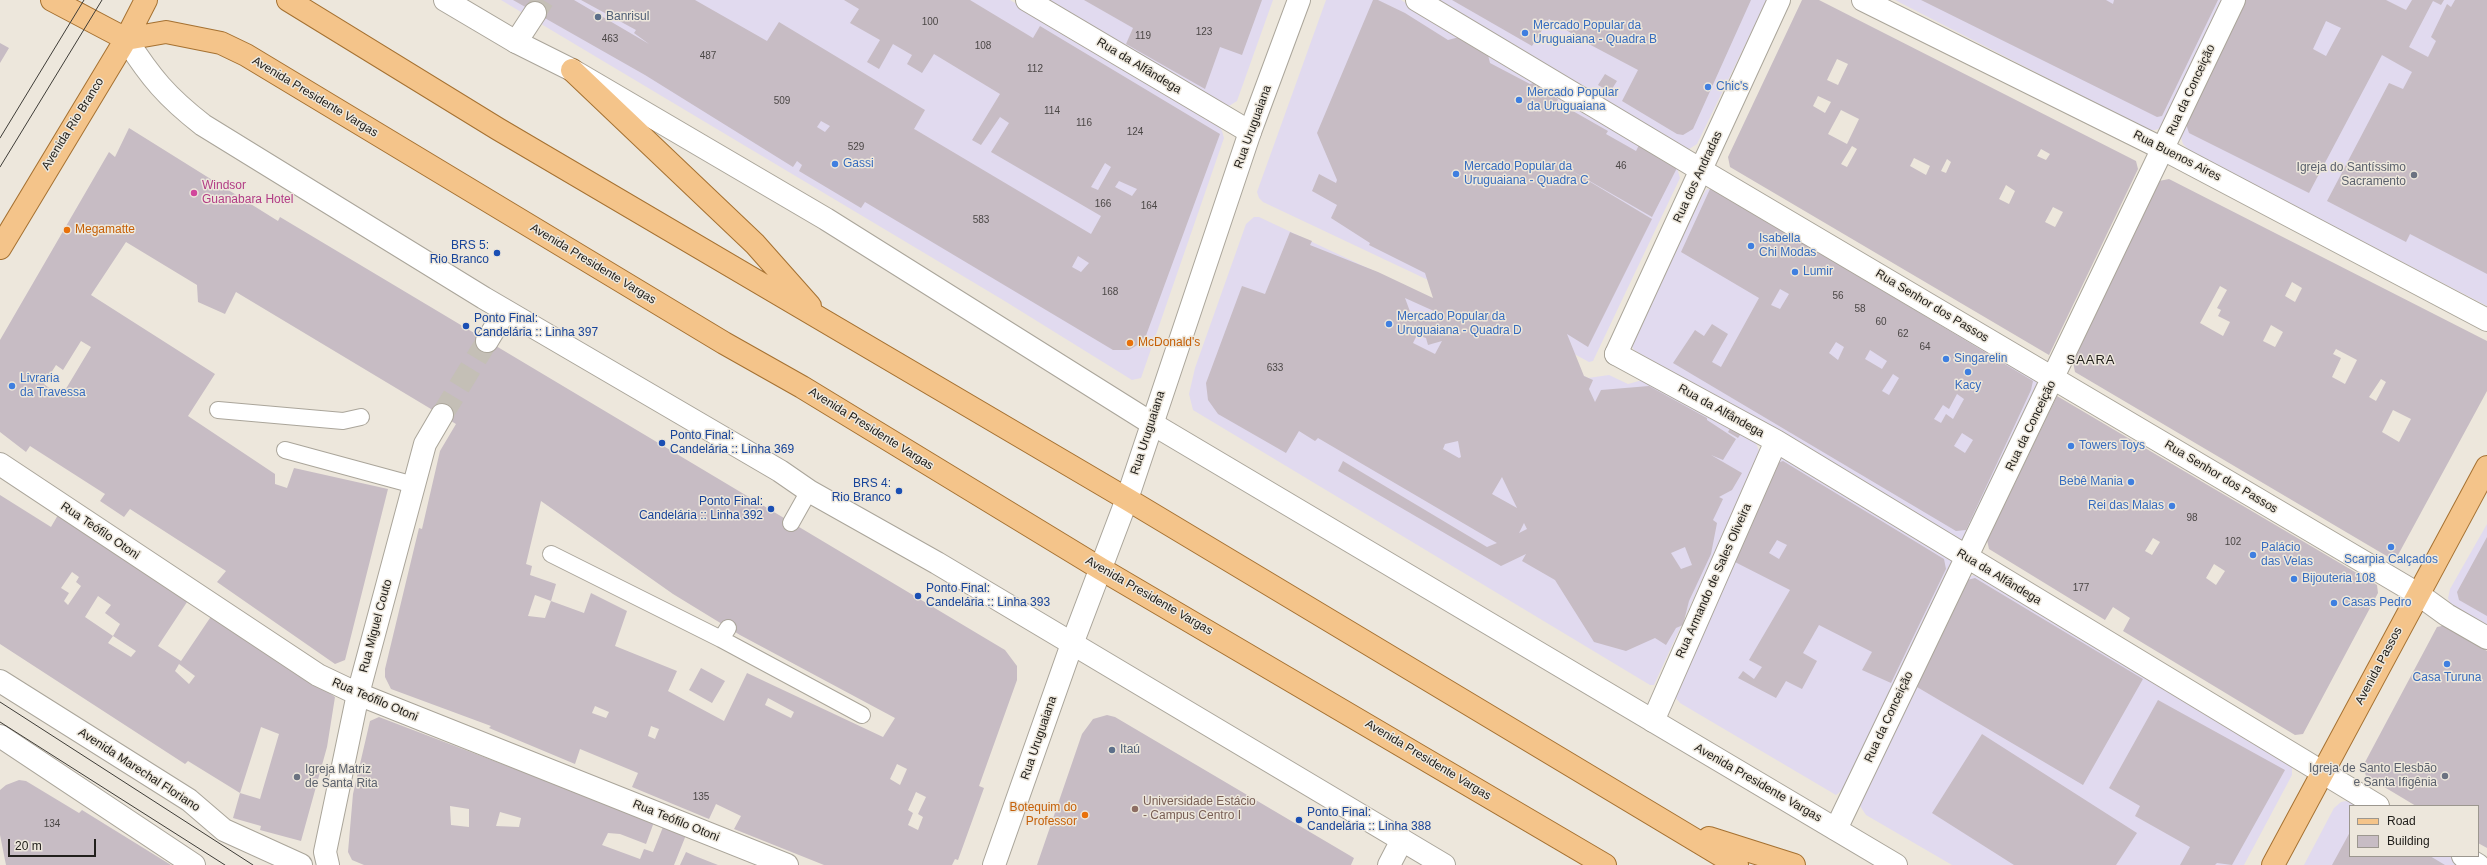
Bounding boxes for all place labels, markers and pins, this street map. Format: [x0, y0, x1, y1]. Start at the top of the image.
place label: Banrisul [606, 10, 649, 24]
marker: Banrisul [593, 12, 603, 22]
place label: Mercado Popular da Uruguaiana - Quadra B [1533, 19, 1657, 47]
marker: Mercado Popular da Uruguaiana - Quadra B [1520, 28, 1530, 38]
place label: Chic's [1716, 80, 1748, 94]
marker: Chic's [1703, 82, 1713, 92]
place label: Mercado Popular da Uruguaiana [1527, 86, 1618, 114]
marker: Mercado Popular da Uruguaiana [1514, 95, 1524, 105]
place label: Gassi [843, 157, 874, 171]
marker: Gassi [830, 159, 840, 169]
place label: Mercado Popular da Uruguaiana - Quadra C [1464, 160, 1589, 188]
place label: Igreja do Santíssimo Sacramento [2297, 161, 2406, 189]
marker: Mercado Popular da Uruguaiana - Quadra C [1451, 169, 1461, 179]
marker: Igreja do Santíssimo Sacramento [2409, 170, 2419, 180]
place label: Windsor Guanabara Hotel [202, 179, 293, 207]
marker: Windsor Guanabara Hotel [189, 188, 199, 198]
place label: Megamatte [75, 223, 135, 237]
marker: Megamatte [62, 225, 72, 235]
place label: Isabella Chi Modas [1759, 232, 1816, 260]
place label: BRS 5: Rio Branco [430, 239, 489, 267]
marker: Isabella Chi Modas [1746, 241, 1756, 251]
marker: BRS 5: Rio Branco [492, 248, 502, 258]
place label: Lumir [1803, 265, 1833, 279]
marker: Lumir [1790, 267, 1800, 277]
place label: Mercado Popular da Uruguaiana - Quadra D [1397, 310, 1522, 338]
place label: Ponto Final: Candelária :: Linha 397 [474, 312, 598, 340]
marker: Mercado Popular da Uruguaiana - Quadra D [1384, 319, 1394, 329]
marker: Ponto Final: Candelária :: Linha 397 [461, 321, 471, 331]
place label: McDonald's [1138, 336, 1200, 350]
marker: McDonald's [1125, 338, 1135, 348]
place label: Singarelin [1954, 352, 2007, 366]
marker: Singarelin [1941, 354, 1951, 364]
marker: Kacy [1963, 367, 1973, 377]
place label: Livraria da Travessa [20, 372, 86, 400]
place label: Kacy [1955, 379, 1981, 393]
marker: Livraria da Travessa [7, 381, 17, 391]
place label: Ponto Final: Candelária :: Linha 369 [670, 429, 794, 457]
marker: Ponto Final: Candelária :: Linha 369 [657, 438, 667, 448]
place label: Towers Toys [2079, 439, 2145, 453]
marker: Towers Toys [2066, 441, 2076, 451]
place label: Bebê Mania [2059, 475, 2123, 489]
place label: BRS 4: Rio Branco [832, 477, 891, 505]
marker: Bebê Mania [2126, 477, 2136, 487]
marker: BRS 4: Rio Branco [894, 486, 904, 496]
place label: Ponto Final: Candelária :: Linha 392 [639, 495, 763, 523]
place label: Rei das Malas [2088, 499, 2164, 513]
marker: Rei das Malas [2167, 501, 2177, 511]
marker: Ponto Final: Candelária :: Linha 392 [766, 504, 776, 514]
place label: Palácio das Velas [2261, 541, 2313, 569]
marker: Scarpia Calçados [2386, 542, 2396, 552]
marker: Palácio das Velas [2248, 550, 2258, 560]
place label: Scarpia Calçados [2344, 553, 2438, 567]
place label: Bijouteria 108 [2302, 572, 2375, 586]
marker: Bijouteria 108 [2289, 574, 2299, 584]
place label: Ponto Final: Candelária :: Linha 393 [926, 582, 1050, 610]
marker: Ponto Final: Candelária :: Linha 393 [913, 591, 923, 601]
place label: Casas Pedro [2342, 596, 2411, 610]
marker: Casas Pedro [2329, 598, 2339, 608]
marker: Casa Turuna [2442, 659, 2452, 669]
place label: Casa Turuna [2413, 671, 2481, 685]
place label: Itaú [1120, 743, 1140, 757]
marker: Itaú [1107, 745, 1117, 755]
place label: Igreja de Santo Elesbão e Santa Ifigênia [2309, 762, 2437, 790]
place label: Igreja Matriz de Santa Rita [305, 763, 378, 791]
marker: Igreja de Santo Elesbão e Santa Ifigênia [2440, 771, 2450, 781]
marker: Igreja Matriz de Santa Rita [292, 772, 302, 782]
place label: Universidade Estácio - Campus Centro I [1143, 795, 1256, 823]
place label: Botequim do Professor [1010, 801, 1077, 829]
marker: Universidade Estácio - Campus Centro I [1130, 804, 1140, 814]
place label: Ponto Final: Candelária :: Linha 388 [1307, 806, 1431, 834]
marker: Botequim do Professor [1080, 810, 1090, 820]
marker: Ponto Final: Candelária :: Linha 388 [1294, 815, 1304, 825]

